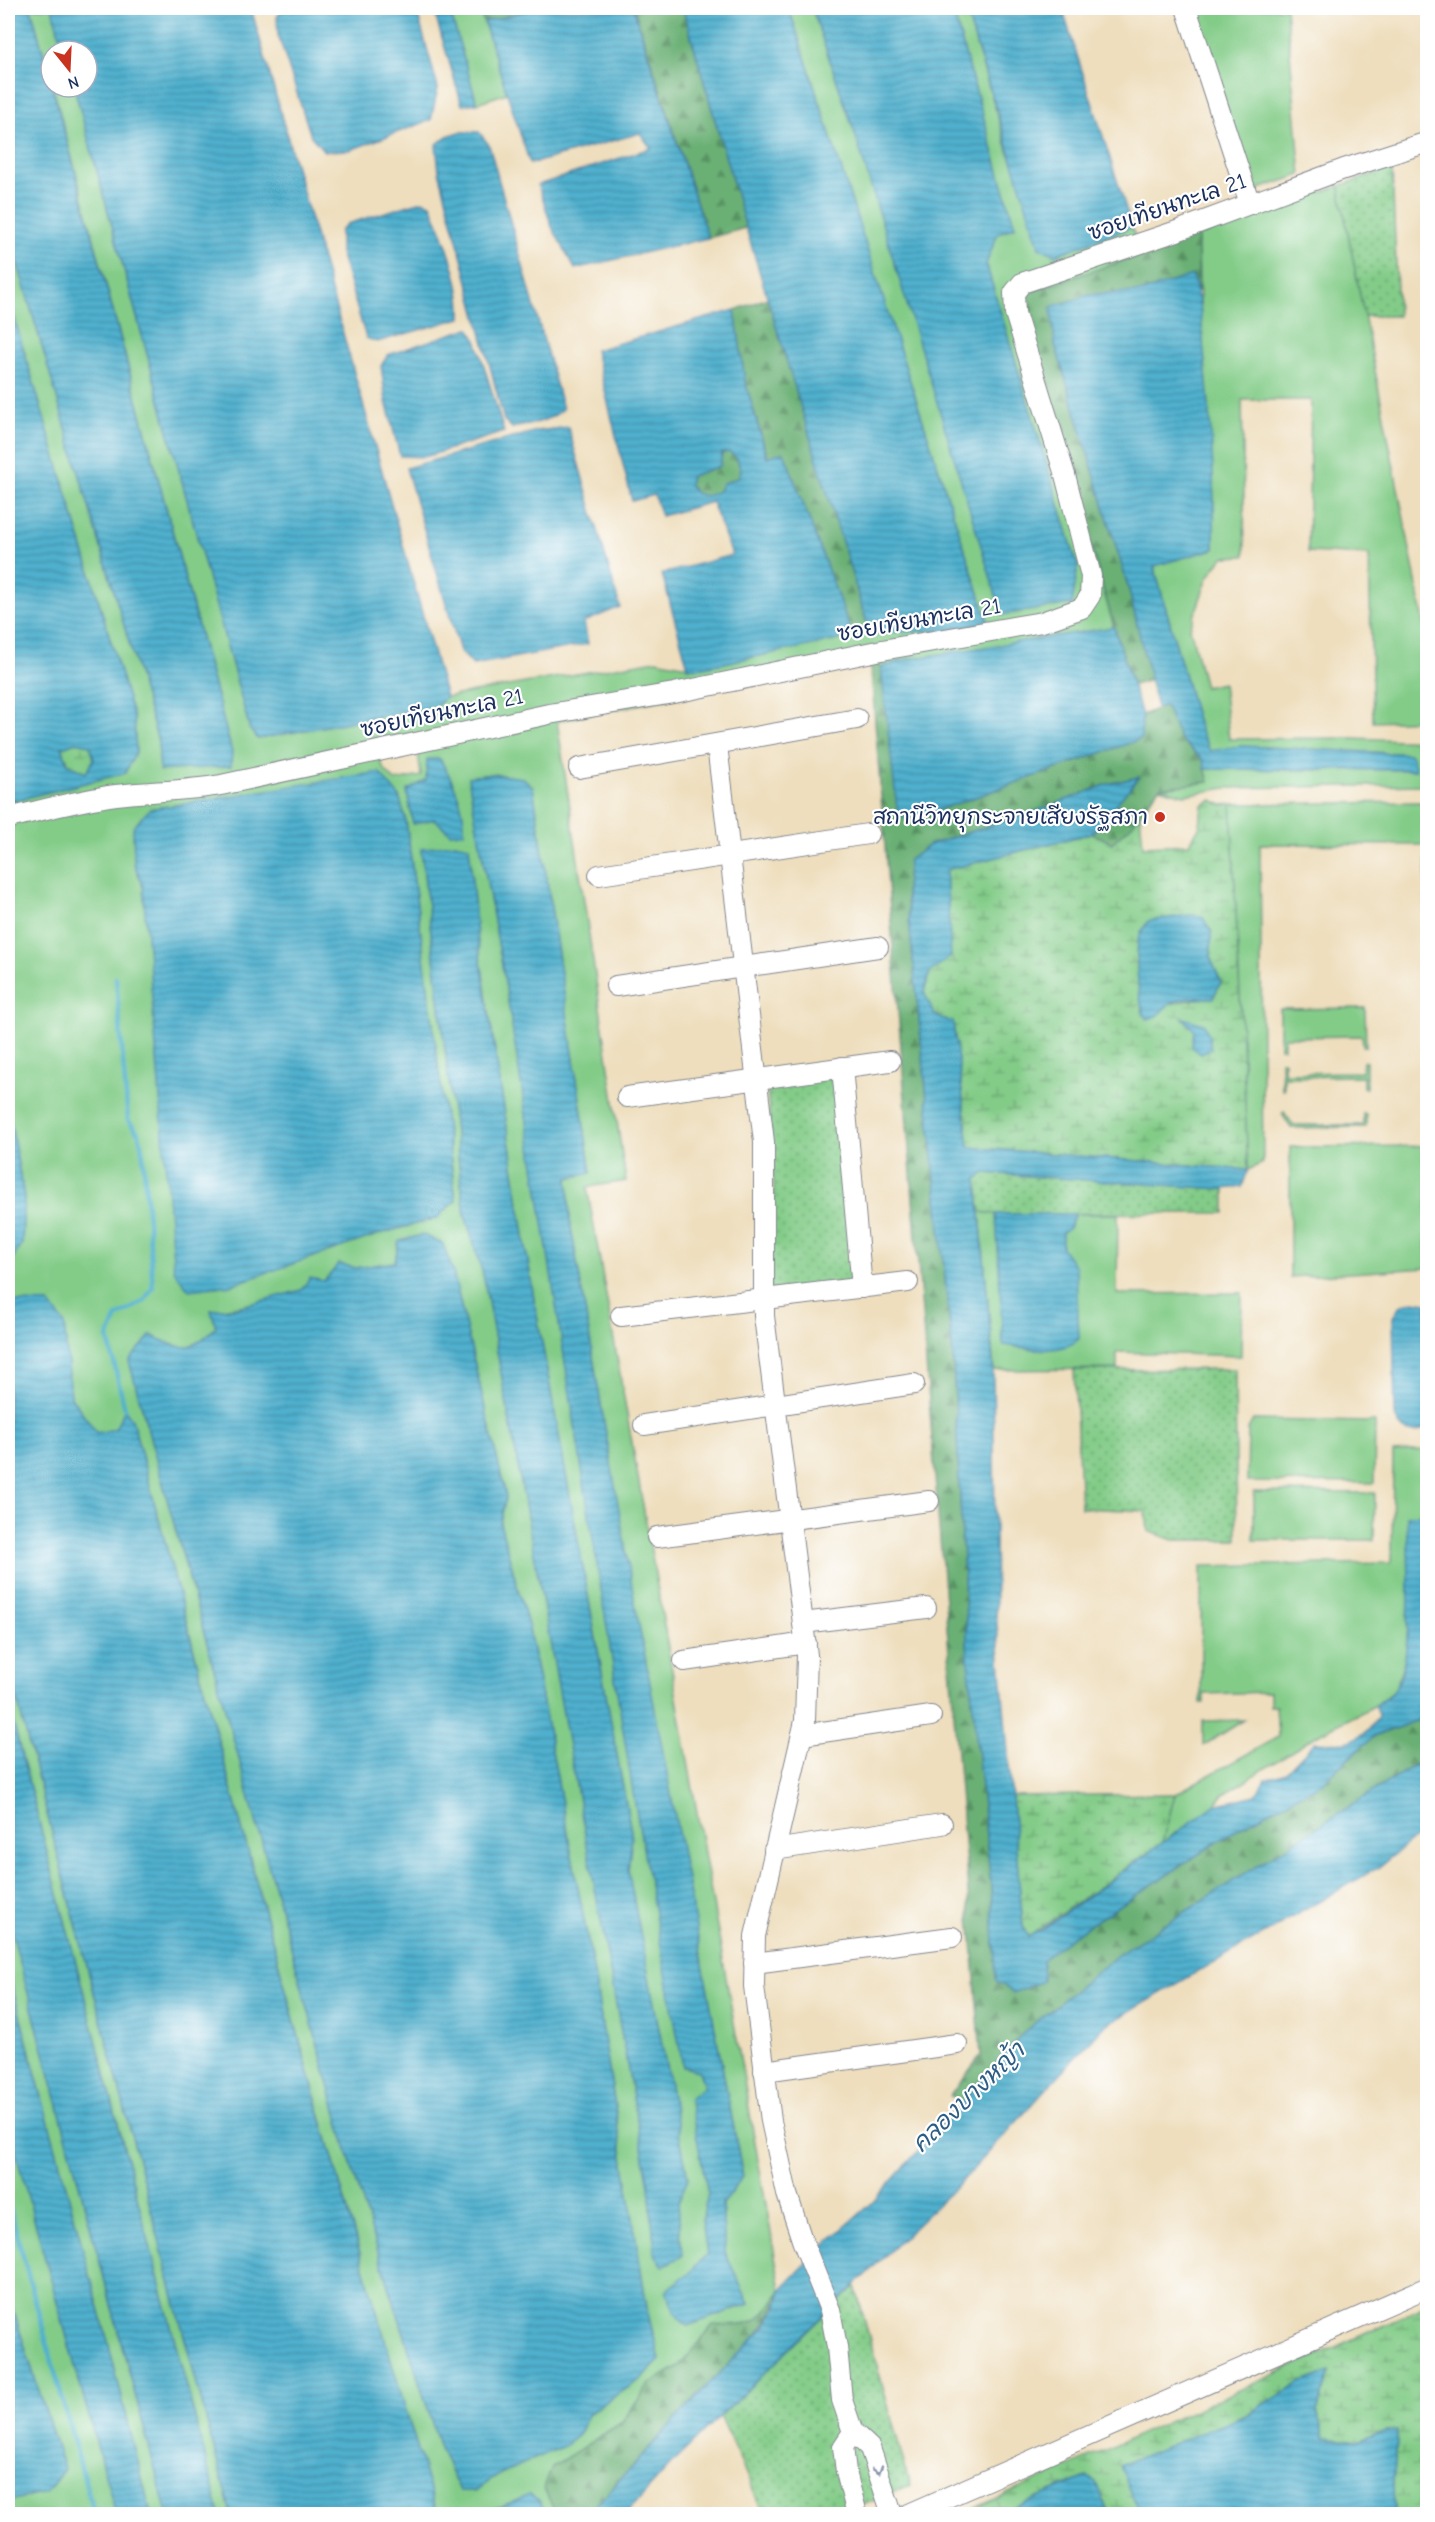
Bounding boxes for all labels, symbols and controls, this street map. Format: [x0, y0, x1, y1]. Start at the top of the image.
north arrow [39, 39, 99, 99]
text: N [66, 72, 81, 92]
street label: ซอยเทียนทะเล 21 [1084, 167, 1250, 246]
street label: ซอยเทียนทะเล 21 [835, 592, 1003, 647]
street label: ซอยเทียนทะเล 21 [358, 682, 526, 743]
place label: สถานีวิทยุกระจายเสียงรัฐสภา [873, 803, 1148, 833]
marker: สถานีวิทยุกระจายเสียงรัฐสภา [1153, 810, 1167, 824]
water label: คลองบางหญ้า [905, 2034, 1031, 2158]
one-way arrow [870, 2464, 883, 2475]

